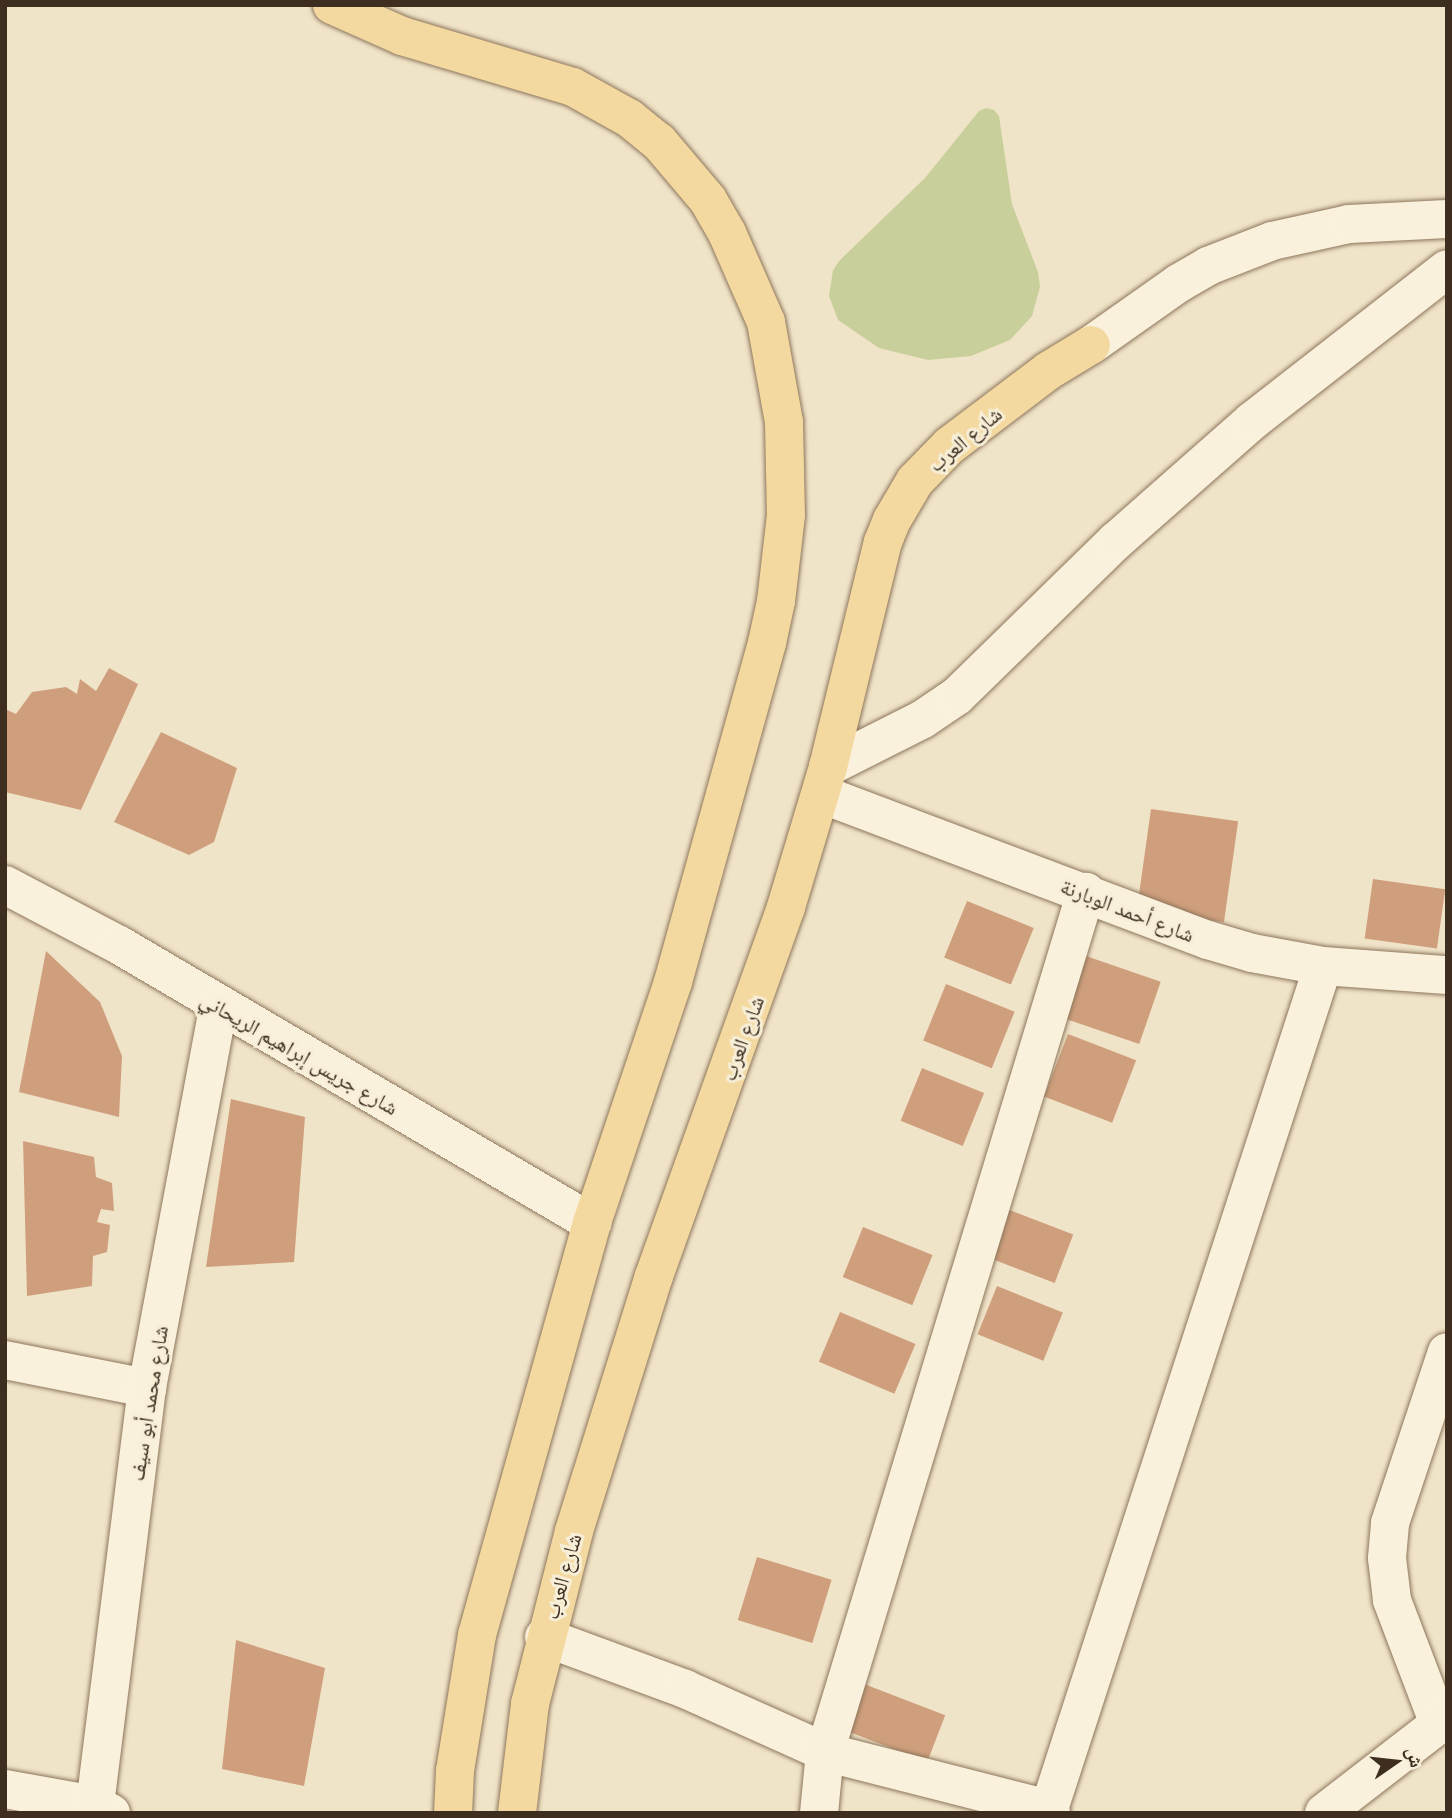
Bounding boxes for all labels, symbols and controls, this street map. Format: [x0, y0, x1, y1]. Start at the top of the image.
street label: شارع العرب [922, 400, 1006, 476]
street label: شارع أحمد الوبارنة [1058, 872, 1198, 946]
street label: شارع جريس إبراهيم الريحاني [197, 985, 403, 1119]
street label: شارع العرب [714, 992, 768, 1084]
street label: شارع محمد أبو سيف [122, 1324, 172, 1482]
street label: شارع العرب [537, 1530, 585, 1622]
north arrow [1361, 1727, 1431, 1797]
text: ش [1401, 1744, 1431, 1770]

